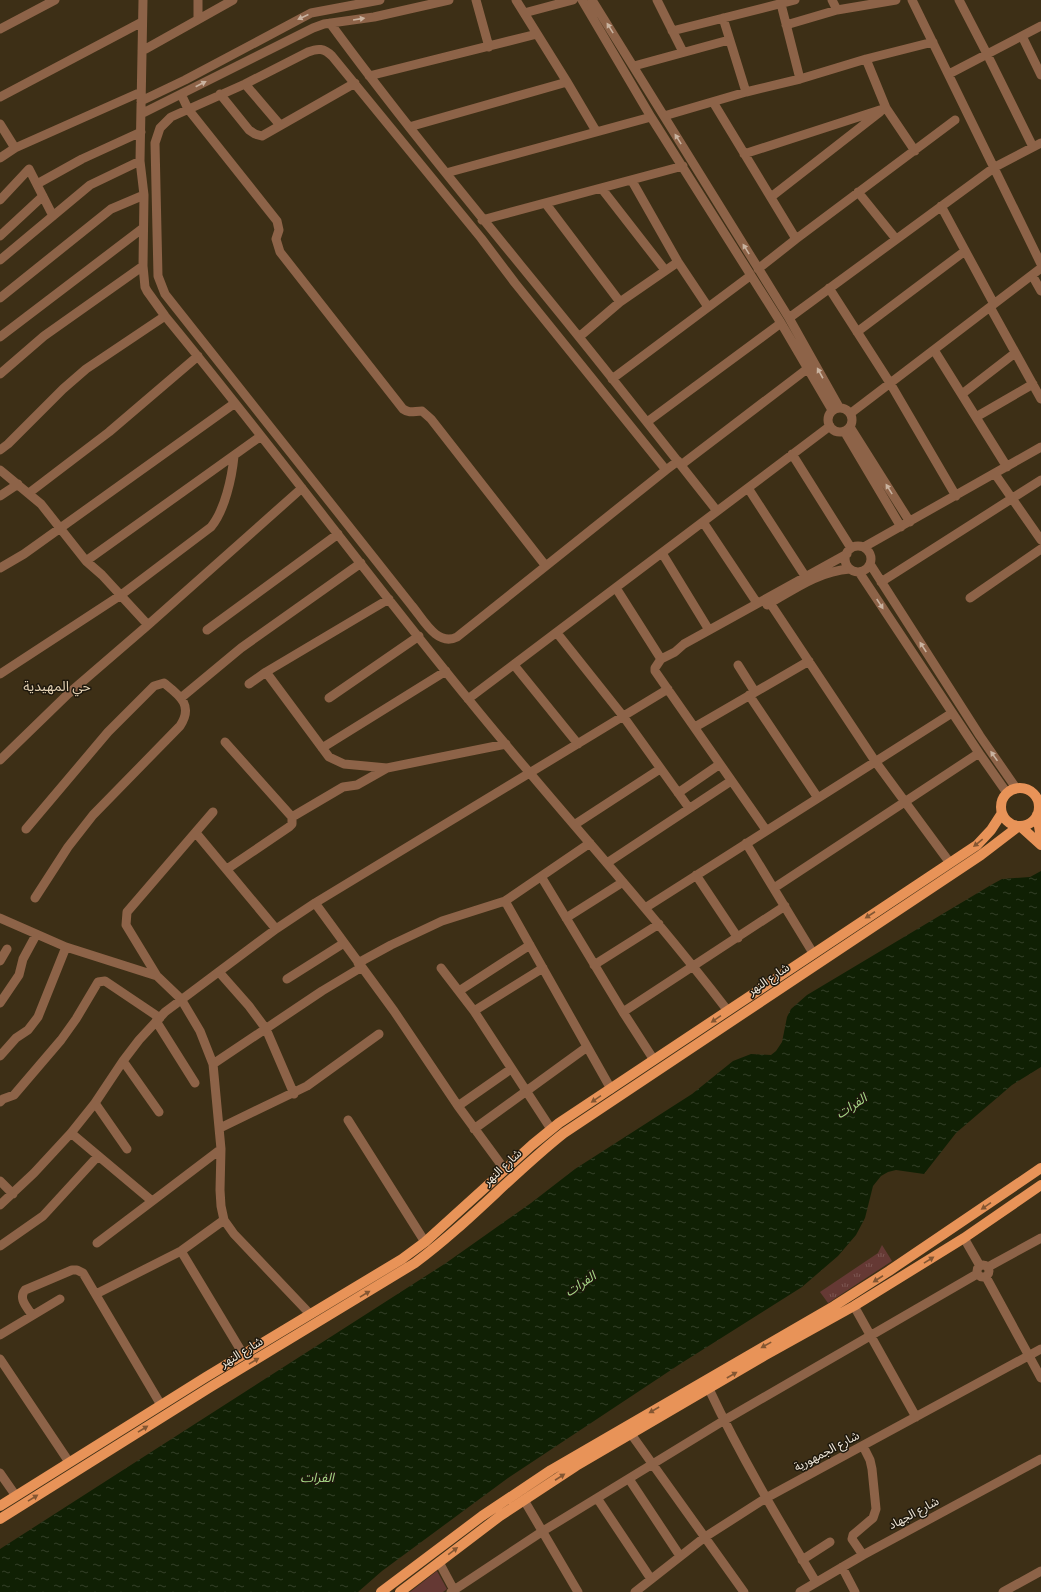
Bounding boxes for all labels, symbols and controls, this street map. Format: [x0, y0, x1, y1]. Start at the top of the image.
one-way arrow [298, 14, 309, 20]
one-way arrow [353, 16, 365, 22]
one-way arrow [606, 22, 613, 34]
one-way arrow [195, 81, 207, 87]
one-way arrow [674, 134, 682, 144]
one-way arrow [742, 244, 750, 255]
one-way arrow [816, 367, 823, 379]
one-way arrow [885, 484, 893, 494]
one-way arrow [876, 599, 884, 609]
one-way arrow [919, 642, 927, 653]
district label: حي المهيدية [23, 679, 91, 697]
one-way arrow [990, 751, 998, 762]
one-way arrow [972, 839, 983, 848]
one-way arrow [865, 911, 875, 919]
street label: شارع النهر [744, 960, 793, 1000]
one-way arrow [710, 1015, 721, 1023]
water label: الفرات [833, 1090, 872, 1123]
one-way arrow [591, 1095, 601, 1103]
street label: شارع النهر [480, 1146, 526, 1191]
one-way arrow [980, 1202, 991, 1210]
one-way arrow [924, 1256, 934, 1264]
water label: الفرات [562, 1268, 601, 1301]
one-way arrow [873, 1275, 883, 1283]
one-way arrow [359, 1290, 371, 1297]
street label: شارع النهر [217, 1334, 266, 1373]
one-way arrow [760, 1341, 772, 1348]
one-way arrow [248, 1357, 260, 1364]
one-way arrow [726, 1372, 738, 1379]
one-way arrow [648, 1406, 660, 1413]
one-way arrow [137, 1425, 149, 1432]
street label: شارع الجمهورية [791, 1428, 863, 1476]
water label: الفرات [300, 1471, 336, 1487]
one-way arrow [554, 1473, 566, 1480]
one-way arrow [28, 1494, 38, 1502]
street label: شارع الجهاد [886, 1494, 942, 1534]
one-way arrow [448, 1547, 459, 1556]

